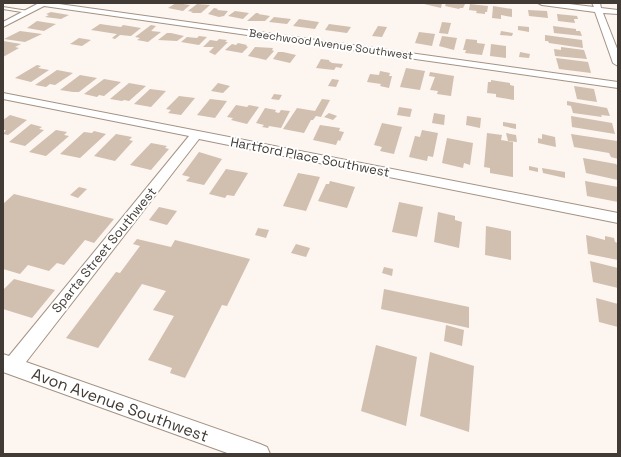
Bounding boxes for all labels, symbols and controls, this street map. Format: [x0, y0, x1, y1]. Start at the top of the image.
street label: Beechwood Avenue Southwest [248, 26, 414, 62]
street label: Hartford Place Southwest [229, 133, 391, 181]
street label: Sparta Street Southwest [48, 184, 160, 316]
street label: Avon Avenue Southwest [29, 363, 211, 447]

